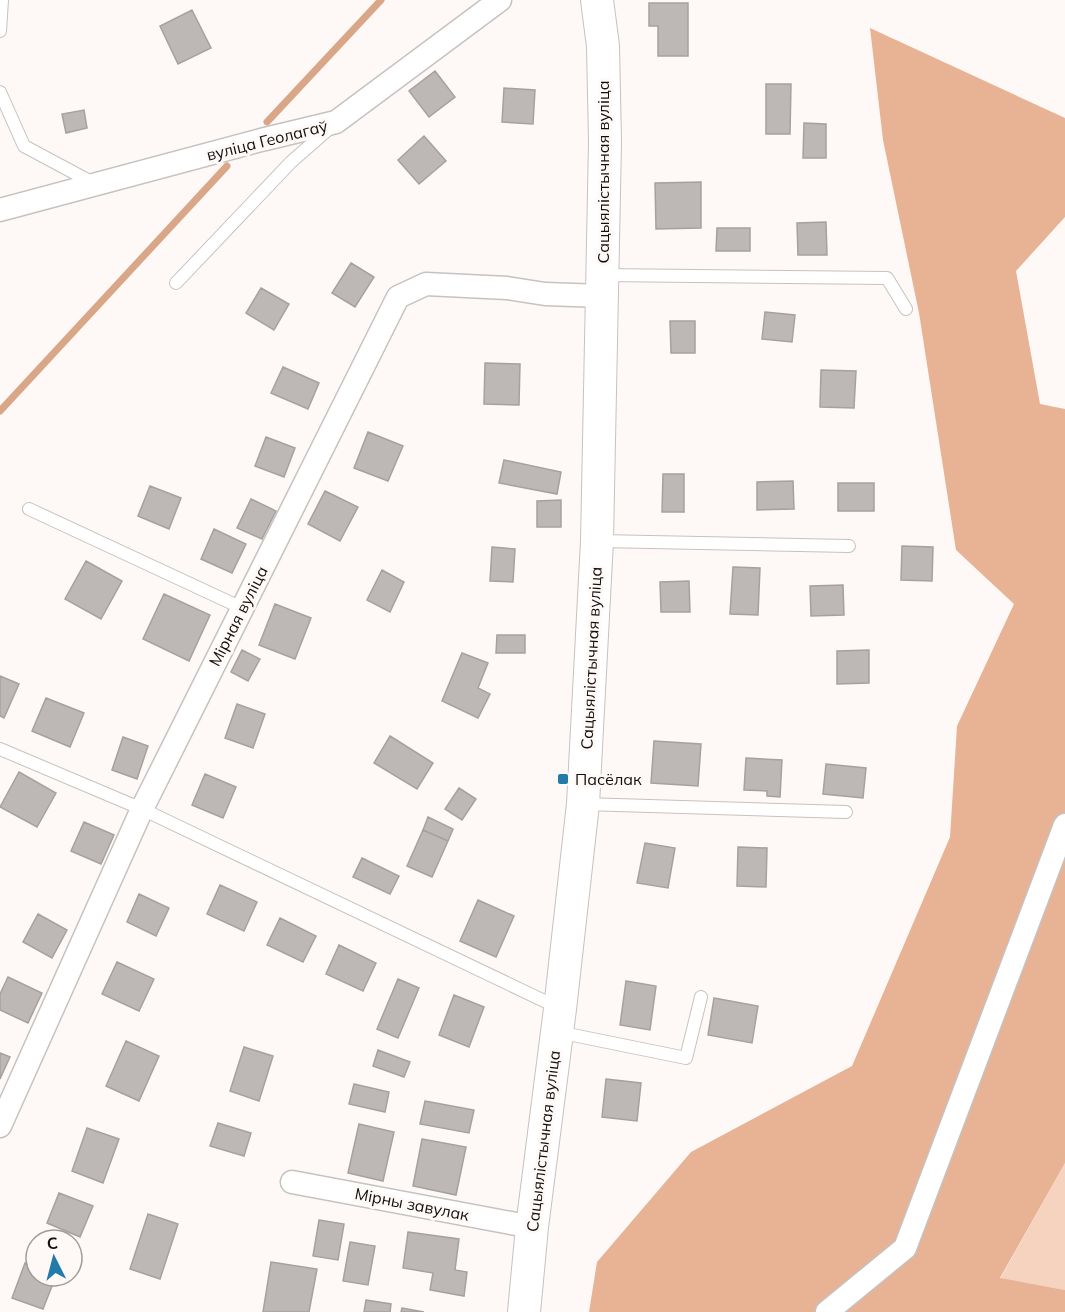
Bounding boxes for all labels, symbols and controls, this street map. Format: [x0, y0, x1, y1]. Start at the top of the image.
street label: Сацыялістычная вуліца [593, 81, 613, 263]
street label: вуліца Геолагаў [204, 115, 330, 165]
street label: Мірная вуліца [204, 563, 272, 669]
street label: Сацыялістычная вуліца [576, 566, 606, 750]
place label: Пасёлак [575, 769, 642, 789]
marker: Пасёлак [556, 772, 570, 786]
street label: Сацыялістычная вуліца [522, 1049, 564, 1233]
street label: Мірны завулак [353, 1183, 471, 1225]
north arrow [24, 1228, 84, 1288]
text: С [46, 1233, 59, 1254]

